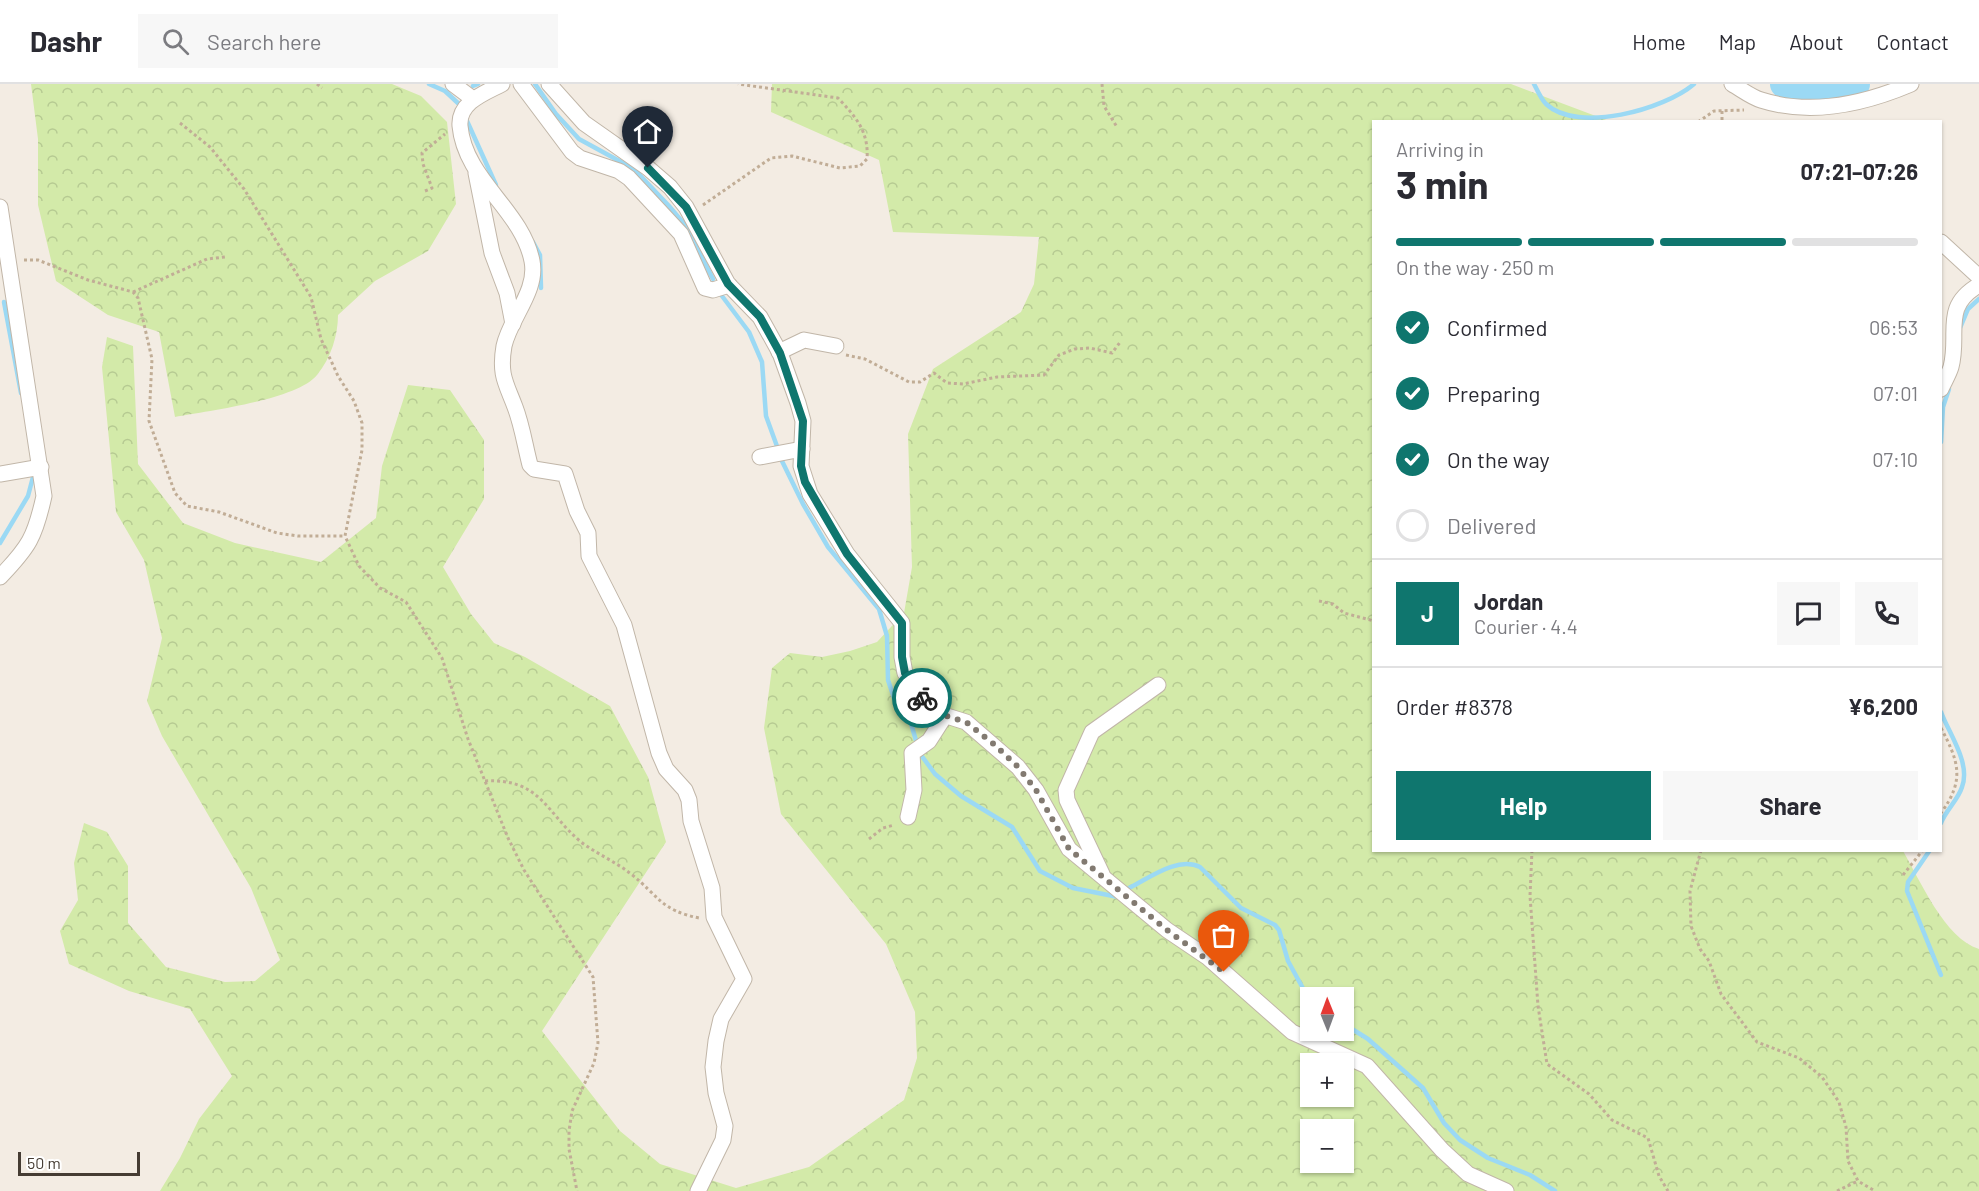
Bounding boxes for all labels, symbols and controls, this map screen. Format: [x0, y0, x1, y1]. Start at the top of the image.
search box [138, 14, 558, 68]
text: Dashr [30, 24, 102, 58]
icon: search [159, 25, 192, 58]
text: Search here [207, 28, 321, 54]
text: Home [1632, 29, 1686, 54]
text: Map [1719, 29, 1756, 54]
text: About [1789, 29, 1844, 54]
text: Contact [1877, 29, 1949, 54]
pin [622, 106, 673, 168]
icon: home [631, 115, 664, 148]
text: Arriving in [1396, 137, 1484, 161]
text: 07:21–07:26 [1800, 158, 1918, 184]
text: 3 min [1396, 160, 1489, 207]
text: On the way · 250 m [1396, 255, 1554, 279]
icon: check [1396, 311, 1429, 344]
text: Confirmed [1447, 314, 1547, 340]
text: 06:53 [1869, 315, 1918, 339]
icon: check [1396, 377, 1429, 410]
text: Preparing [1447, 380, 1540, 406]
text: 07:01 [1873, 381, 1918, 405]
icon: check [1396, 443, 1429, 476]
text: On the way [1447, 446, 1550, 472]
text: 07:10 [1872, 447, 1918, 471]
text: Delivered [1447, 512, 1536, 538]
button: chat [1777, 582, 1840, 645]
button: phone [1855, 582, 1918, 645]
text: Jordan [1474, 588, 1543, 614]
text: J [1421, 600, 1434, 626]
text: Courier · 4.4 [1474, 614, 1578, 638]
courier [892, 668, 952, 728]
icon: bike [906, 682, 939, 715]
text: Order #8378 [1396, 693, 1513, 719]
text: ¥6,200 [1848, 693, 1918, 719]
button: Help [1396, 771, 1651, 840]
button: Share [1663, 771, 1918, 840]
pin [1198, 910, 1249, 972]
icon: bag [1207, 919, 1240, 952]
north arrow [1300, 987, 1354, 1041]
map controls [1300, 987, 1354, 1173]
button: + [1300, 1053, 1354, 1107]
button: − [1300, 1119, 1354, 1173]
scale bar [18, 1149, 140, 1176]
text: 50 m [27, 1153, 61, 1172]

